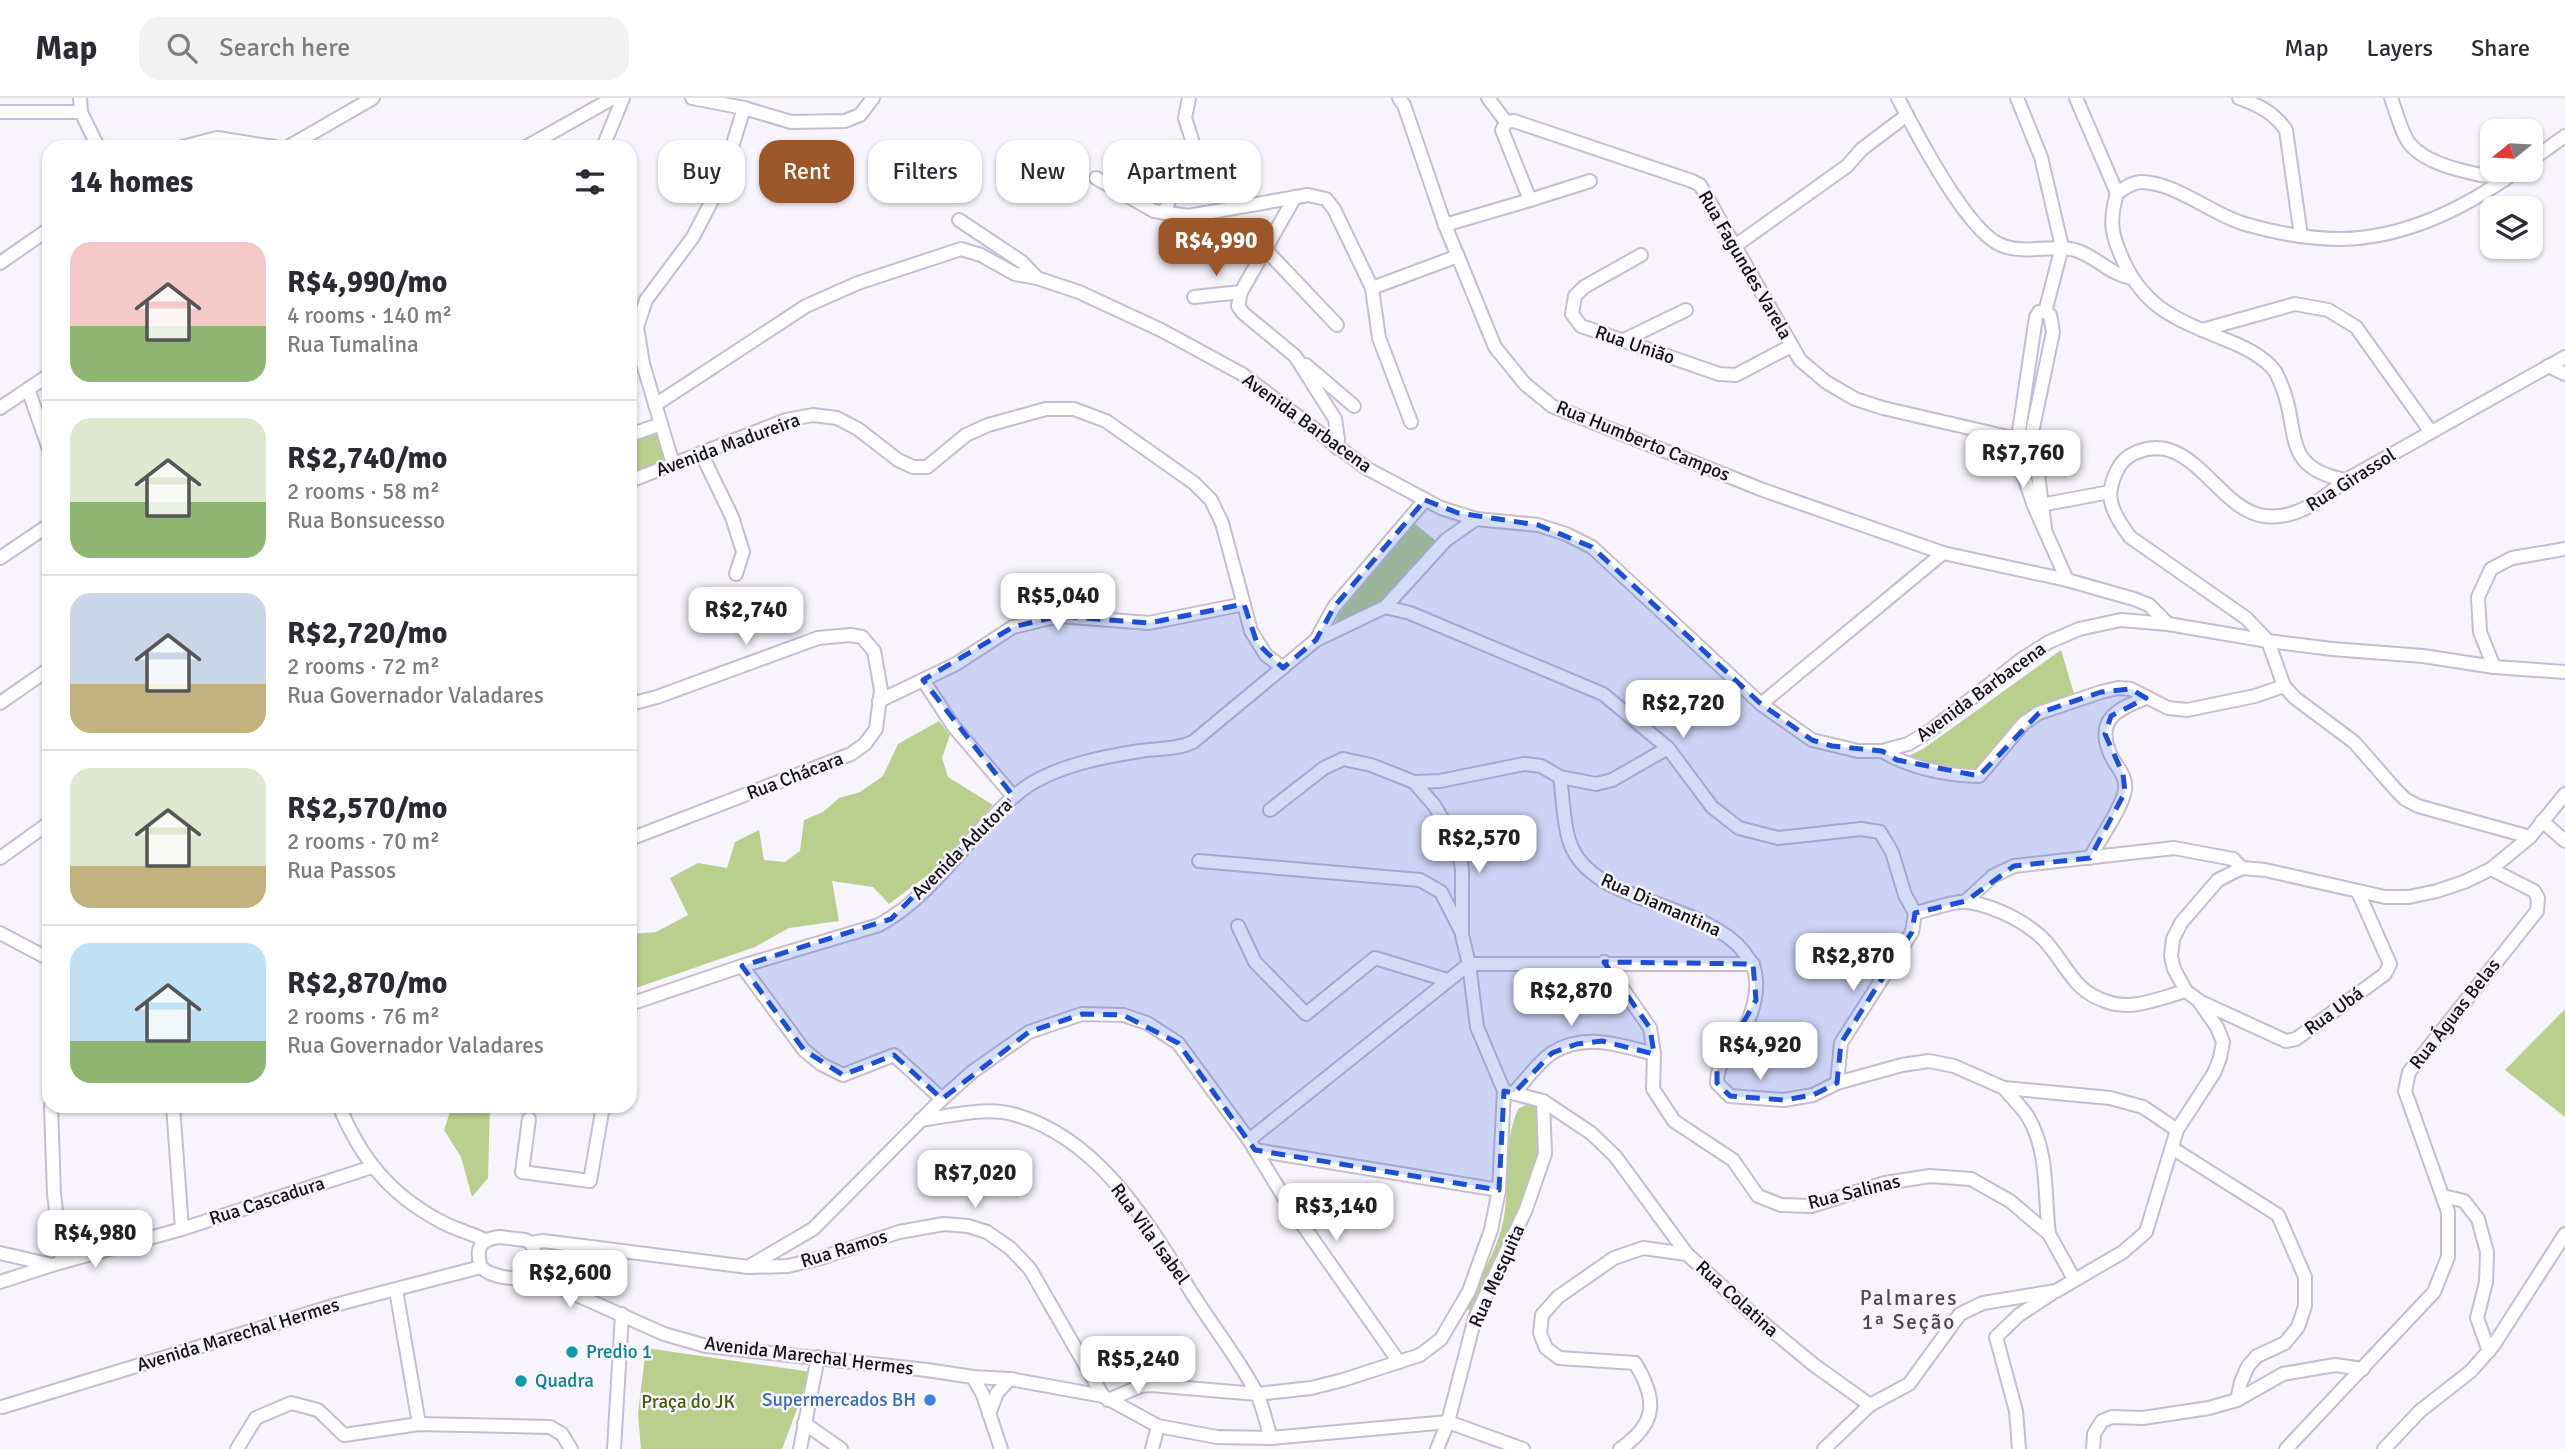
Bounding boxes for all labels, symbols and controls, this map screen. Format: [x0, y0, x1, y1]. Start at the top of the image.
search box [139, 17, 629, 80]
text: Map [35, 28, 97, 69]
icon: search [163, 29, 201, 67]
text: Search here [219, 32, 350, 64]
text: Map [2284, 33, 2329, 63]
text: Layers [2367, 33, 2433, 63]
text: Share [2471, 33, 2530, 63]
north arrow [2480, 119, 2543, 182]
map controls [2480, 119, 2543, 259]
chip: Buy [658, 140, 745, 203]
chip: Rent [759, 140, 854, 203]
chip: Filters [868, 140, 982, 203]
chip: New [996, 140, 1089, 203]
chip: Apartment [1103, 140, 1261, 203]
icon: filters [571, 163, 609, 201]
text: 14 homes [70, 164, 193, 201]
street label: Rua Fagundes Varela [1693, 186, 1797, 344]
button: layers [2480, 196, 2543, 259]
pin: R$4,990 [1151, 218, 1281, 278]
text: R$4,990 [1174, 226, 1258, 255]
text: R$4,990/mo [287, 264, 447, 301]
icon: home [126, 270, 210, 354]
text: 4 rooms · 140 m² [287, 301, 452, 330]
street label: Rua União [1592, 320, 1678, 370]
text: Rua Tumalina [287, 330, 419, 359]
street label: Avenida Barbacena [1237, 368, 1377, 478]
street label: Rua Humberto Campos [1553, 395, 1733, 487]
street label: Avenida Madureira [653, 408, 803, 482]
pin: R$7,760 [1958, 430, 2088, 490]
text: R$7,760 [1981, 438, 2065, 467]
text: R$2,740/mo [287, 440, 447, 477]
street label: Rua Girassol [2302, 443, 2400, 517]
icon: home [126, 446, 210, 530]
text: 2 rooms · 58 m² [287, 477, 440, 506]
text: Rua Bonsucesso [287, 506, 445, 535]
pin: R$5,040 [993, 574, 1123, 633]
text: R$5,040 [1016, 581, 1100, 610]
pin: R$2,740 [681, 588, 811, 647]
text: R$2,740 [704, 595, 788, 624]
text: R$2,720/mo [287, 615, 447, 652]
icon: home [126, 621, 210, 705]
street label: Avenida Barbacena [1911, 637, 2051, 747]
text: 2 rooms · 72 m² [287, 652, 440, 681]
pin: R$2,720 [1618, 680, 1748, 740]
text: Rua Governador Valadares [287, 681, 544, 710]
text: R$2,720 [1641, 688, 1725, 717]
street label: Rua Chácara [743, 747, 847, 805]
text: R$2,570/mo [287, 790, 447, 827]
street label: Avenida Adutora [906, 793, 1018, 905]
icon: home [126, 796, 210, 880]
pin: R$2,570 [1414, 816, 1544, 875]
text: R$2,570 [1437, 823, 1521, 852]
text: 2 rooms · 70 m² [287, 827, 440, 856]
text: Rua Passos [287, 856, 396, 885]
street label: Rua Diamantina [1597, 868, 1725, 942]
pin: R$2,870 [1788, 934, 1918, 993]
text: R$2,870 [1811, 941, 1895, 970]
street label: Rua Águas Belas [2404, 954, 2506, 1074]
text: R$2,870/mo [287, 965, 447, 1002]
pin: R$2,870 [1506, 968, 1636, 1028]
icon: home [126, 971, 210, 1055]
text: R$2,870 [1529, 976, 1613, 1005]
street label: Rua Ubá [2300, 981, 2368, 1041]
text: 2 rooms · 76 m² [287, 1002, 440, 1031]
pin: R$4,920 [1695, 1023, 1825, 1082]
text: R$4,920 [1718, 1030, 1802, 1059]
text: Rua Governador Valadares [287, 1031, 544, 1060]
pin: R$7,020 [910, 1150, 1040, 1210]
text: R$7,020 [933, 1158, 1017, 1187]
street label: Rua Salinas [1805, 1169, 1903, 1215]
street label: Rua Cascadura [206, 1171, 328, 1231]
street label: Rua Vila Isabel [1105, 1179, 1195, 1289]
pin: R$3,140 [1271, 1184, 1401, 1243]
text: R$3,140 [1294, 1191, 1378, 1220]
pin: R$4,980 [30, 1210, 160, 1270]
text: R$4,980 [53, 1218, 137, 1247]
street label: Rua Mesquita [1464, 1221, 1530, 1331]
street label: Rua Ramos [798, 1224, 890, 1274]
pin: R$2,600 [505, 1250, 635, 1310]
street label: Rua Colatina [1691, 1255, 1783, 1343]
text: R$2,600 [528, 1258, 612, 1287]
district label: Palmares 1ª Seção [1860, 1285, 1958, 1335]
street label: Avenida Marechal Hermes [134, 1293, 342, 1377]
street label: Avenida Marechal Hermes [703, 1331, 915, 1381]
pin: R$5,240 [1073, 1336, 1203, 1396]
place label: Predio 1 [586, 1340, 652, 1364]
marker: Predio 1 [564, 1344, 580, 1360]
text: R$5,240 [1096, 1344, 1180, 1373]
place label: Quadra [535, 1369, 594, 1393]
marker: Quadra [513, 1373, 529, 1389]
place label: Supermercados BH [762, 1388, 916, 1412]
park label: Praça do JK [641, 1390, 735, 1414]
marker: Supermercados BH [922, 1392, 938, 1408]

